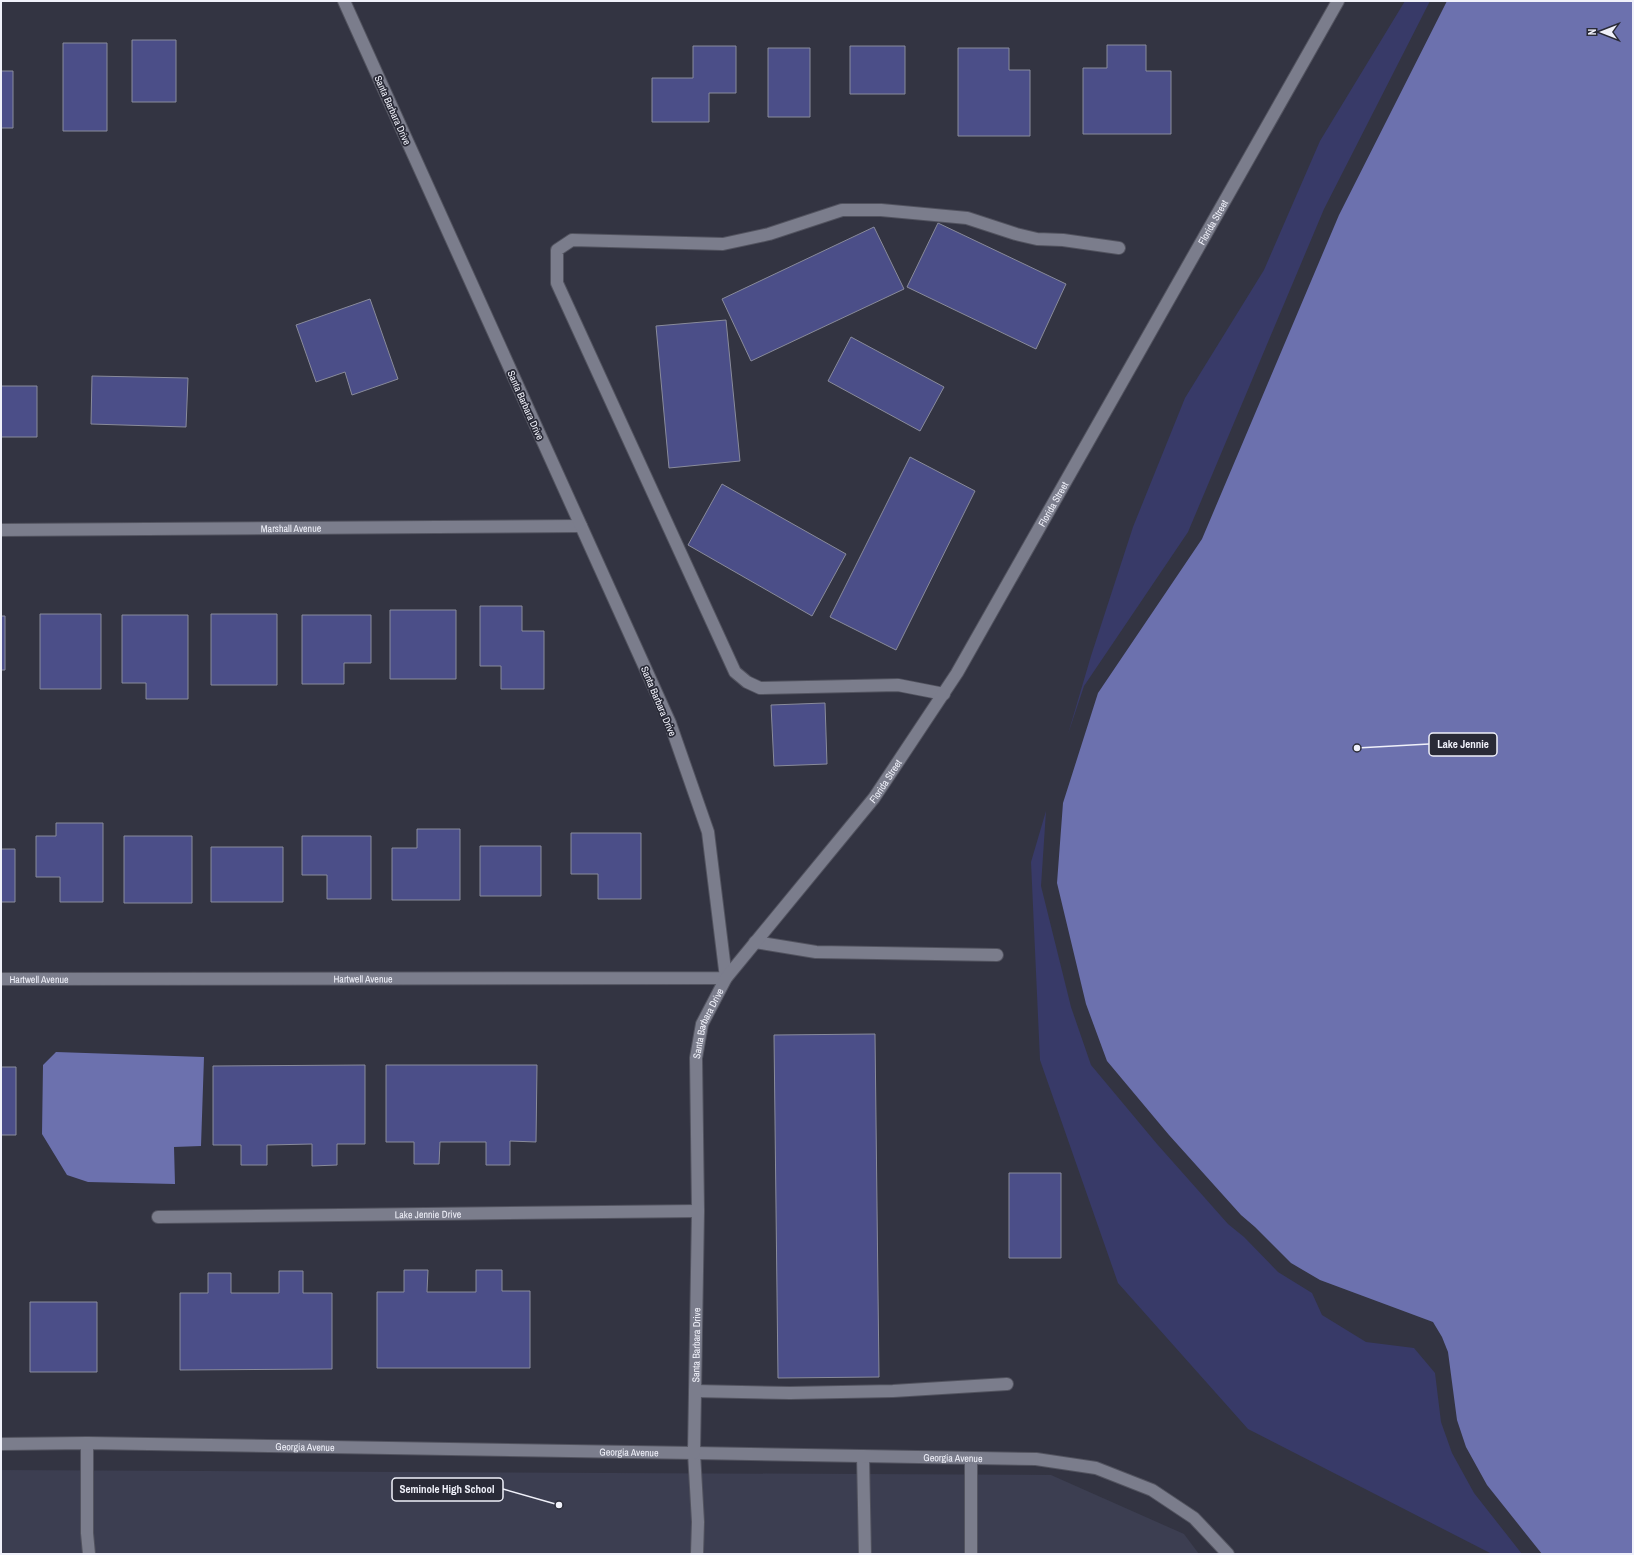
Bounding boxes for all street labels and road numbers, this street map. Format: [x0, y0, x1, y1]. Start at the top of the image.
street label: Santa Barbara Drive [371, 73, 414, 147]
street label: Florida Street [1195, 197, 1231, 247]
street label: Santa Barbara Drive [504, 368, 547, 442]
street label: Florida Street [1035, 479, 1072, 529]
street label: Marshall Avenue [261, 522, 322, 535]
street label: Santa Barbara Drive [638, 664, 679, 739]
street label: Florida Street [867, 756, 905, 806]
street label: Hartwell Avenue [333, 972, 393, 986]
street label: Hartwell Avenue [9, 973, 69, 986]
street label: Santa Barbara Drive [690, 986, 727, 1060]
street label: Lake Jennie Drive [395, 1208, 462, 1221]
street label: Santa Barbara Drive [689, 1307, 703, 1383]
street label: Georgia Avenue [275, 1440, 335, 1454]
street label: Georgia Avenue [599, 1445, 659, 1459]
street label: Georgia Avenue [923, 1451, 983, 1465]

